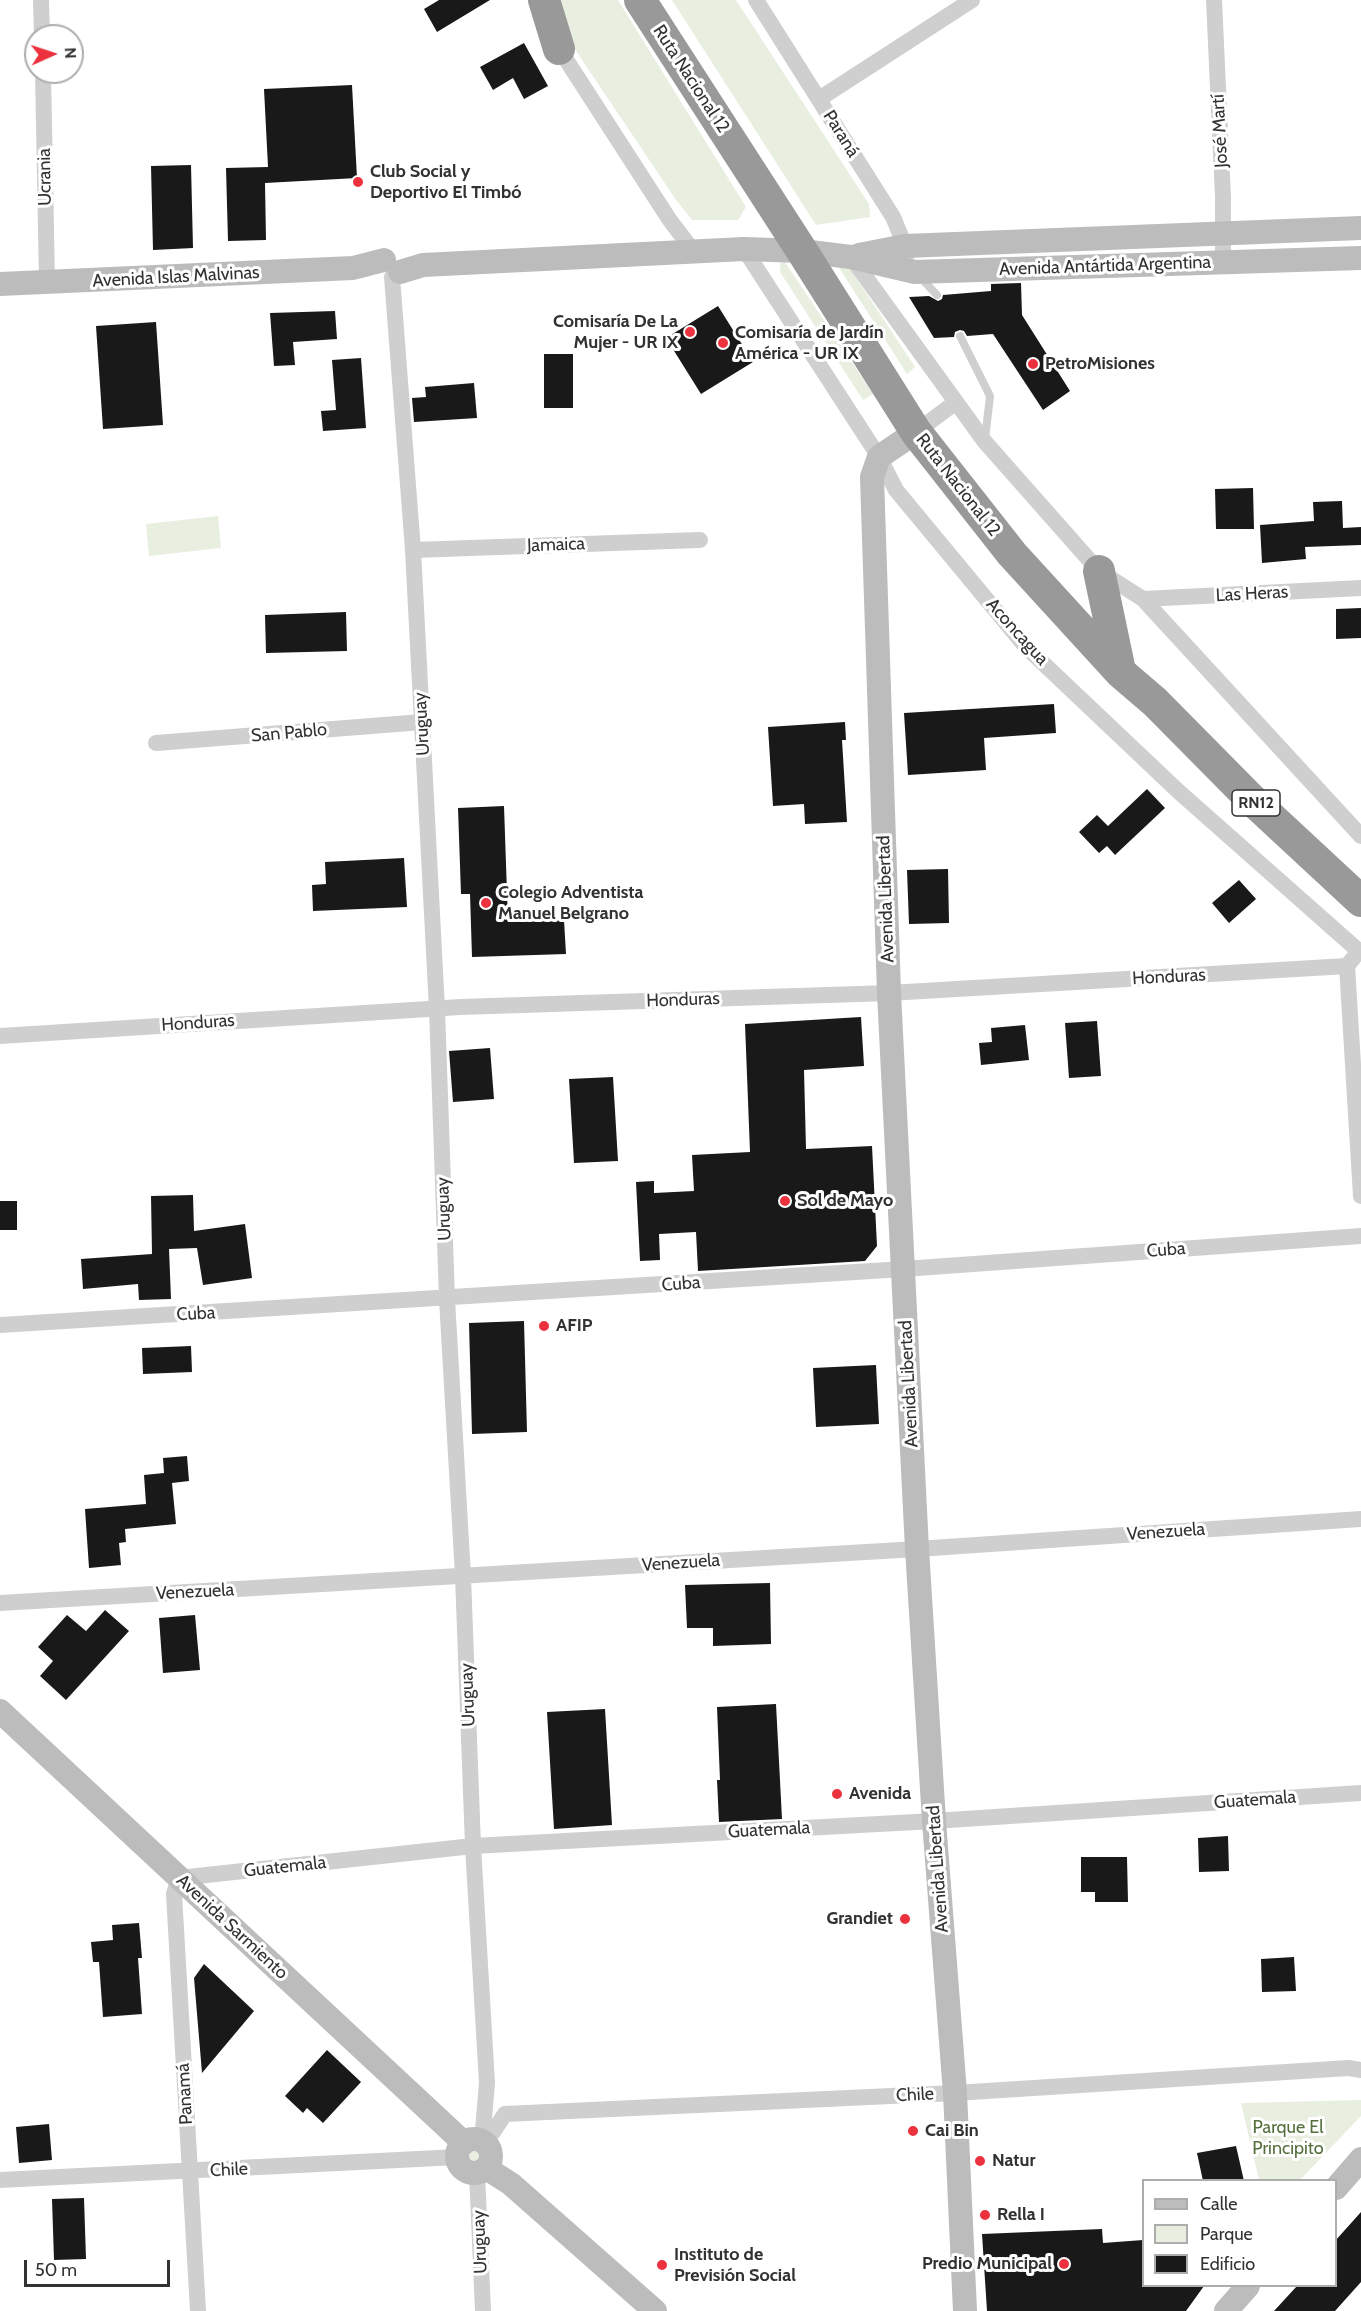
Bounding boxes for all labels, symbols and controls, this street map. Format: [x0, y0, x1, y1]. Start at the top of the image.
street label: Ruta Nacional 12 [648, 21, 734, 137]
north arrow [24, 24, 84, 84]
text: N [61, 47, 80, 59]
street label: José Martí [1207, 94, 1233, 168]
street label: Paraná [818, 106, 864, 162]
street label: Ucrania [34, 148, 56, 206]
place label: Club Social y Deportivo El Timbó [370, 161, 522, 204]
marker: Club Social y Deportivo El Timbó [351, 175, 365, 189]
street label: Avenida Antártida Argentina [999, 252, 1211, 280]
street label: Avenida Islas Malvinas [92, 262, 260, 292]
place label: Comisaría De La Mujer - UR IX [553, 311, 678, 354]
place label: Comisaría de Jardín América - UR IX [735, 322, 884, 364]
marker: Comisaría De La Mujer - UR IX [683, 325, 697, 339]
marker: Comisaría de Jardín América - UR IX [716, 336, 730, 350]
place label: PetroMisiones [1045, 353, 1155, 375]
marker: PetroMisiones [1026, 357, 1040, 371]
street label: Ruta Nacional 12 [911, 429, 1005, 541]
street label: Jamaica [527, 533, 585, 557]
street label: Las Heras [1215, 581, 1289, 607]
street label: Aconcagua [981, 594, 1053, 670]
street label: Uruguay [410, 692, 434, 756]
street label: San Pablo [250, 719, 328, 747]
road number: RN12 [1232, 790, 1280, 816]
street label: Avenida Libertad [873, 835, 899, 963]
place label: Colegio Adventista Manuel Belgrano [498, 882, 643, 924]
marker: Colegio Adventista Manuel Belgrano [479, 896, 493, 910]
street label: Honduras [1132, 964, 1206, 990]
street label: Honduras [646, 988, 720, 1012]
street label: Honduras [161, 1010, 235, 1036]
street label: Uruguay [432, 1177, 456, 1241]
place label: Sol de Mayo [797, 1190, 893, 1212]
marker: Sol de Mayo [778, 1194, 792, 1208]
street label: Cuba [1146, 1238, 1186, 1262]
street label: Cuba [661, 1272, 701, 1296]
street label: Cuba [176, 1302, 216, 1326]
place label: AFIP [556, 1315, 593, 1337]
marker: AFIP [537, 1319, 551, 1333]
street label: Avenida Libertad [895, 1320, 923, 1448]
street label: Venezuela [1126, 1518, 1206, 1546]
street label: Venezuela [641, 1549, 721, 1577]
street label: Venezuela [155, 1579, 235, 1605]
street label: Uruguay [456, 1663, 480, 1727]
place label: Avenida [849, 1783, 911, 1805]
street label: Guatemala [1213, 1786, 1297, 1814]
marker: Avenida [830, 1787, 844, 1801]
street label: Avenida Libertad [923, 1805, 953, 1933]
street label: Guatemala [727, 1817, 811, 1843]
street label: Guatemala [243, 1852, 327, 1882]
street label: Avenida Sarmiento [172, 1870, 292, 1984]
place label: Grandiet [826, 1908, 893, 1930]
marker: Grandiet [898, 1912, 912, 1926]
street label: Panamá [173, 2063, 197, 2125]
street label: Chile [895, 2083, 935, 2107]
park label: Parque El Principito [1252, 2117, 1324, 2160]
place label: Cai Bin [925, 2120, 979, 2142]
marker: Cai Bin [906, 2124, 920, 2138]
place label: Natur [992, 2150, 1035, 2172]
marker: Natur [973, 2154, 987, 2168]
street label: Chile [209, 2158, 249, 2182]
legend [1142, 2179, 1337, 2287]
text: Calle [1200, 2193, 1237, 2215]
place label: Rella I [997, 2204, 1045, 2226]
marker: Rella I [978, 2208, 992, 2222]
street label: Uruguay [468, 2210, 492, 2274]
text: Parque [1200, 2223, 1253, 2245]
place label: Instituto de Previsión Social [674, 2244, 796, 2286]
scale bar [27, 2248, 172, 2286]
place label: Predio Municipal [922, 2253, 1052, 2275]
text: Edificio [1200, 2253, 1255, 2275]
marker: Predio Municipal [1057, 2257, 1071, 2271]
marker: Instituto de Previsión Social [655, 2258, 669, 2272]
text: 50 m [35, 2259, 77, 2281]

